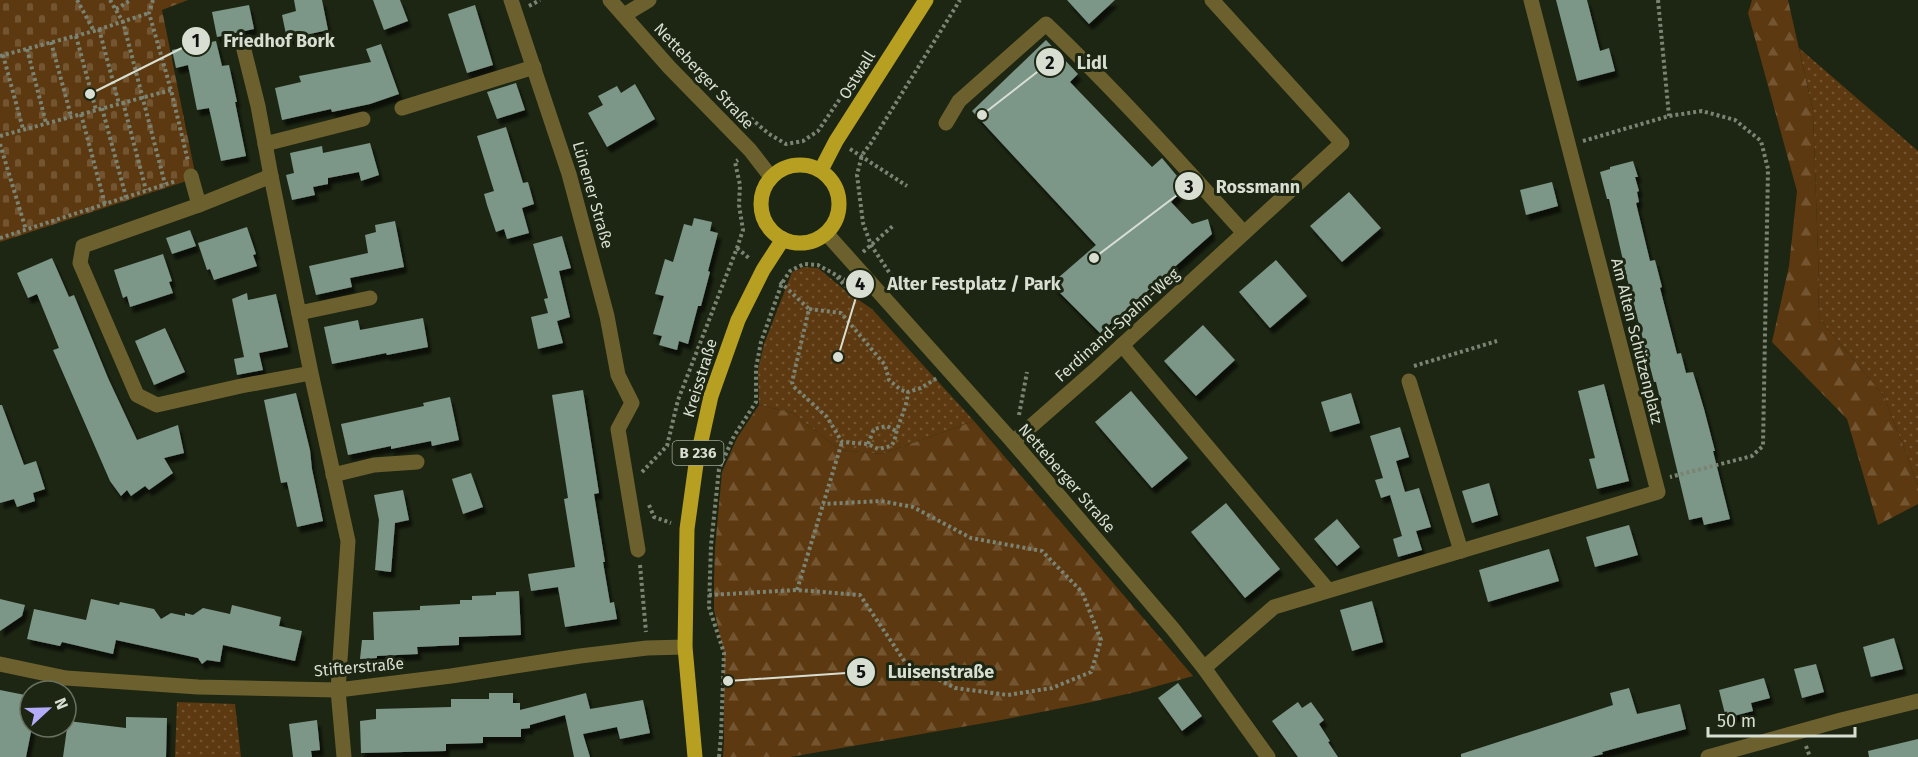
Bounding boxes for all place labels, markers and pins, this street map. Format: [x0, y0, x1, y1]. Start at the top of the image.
callout: Friedhof Bork [181, 23, 347, 59]
callout: Lidl [1035, 44, 1119, 80]
callout: Rossmann [1174, 168, 1312, 204]
callout: Alter Festplatz / Park [845, 266, 1073, 302]
callout: Luisenstraße [846, 654, 1006, 690]

